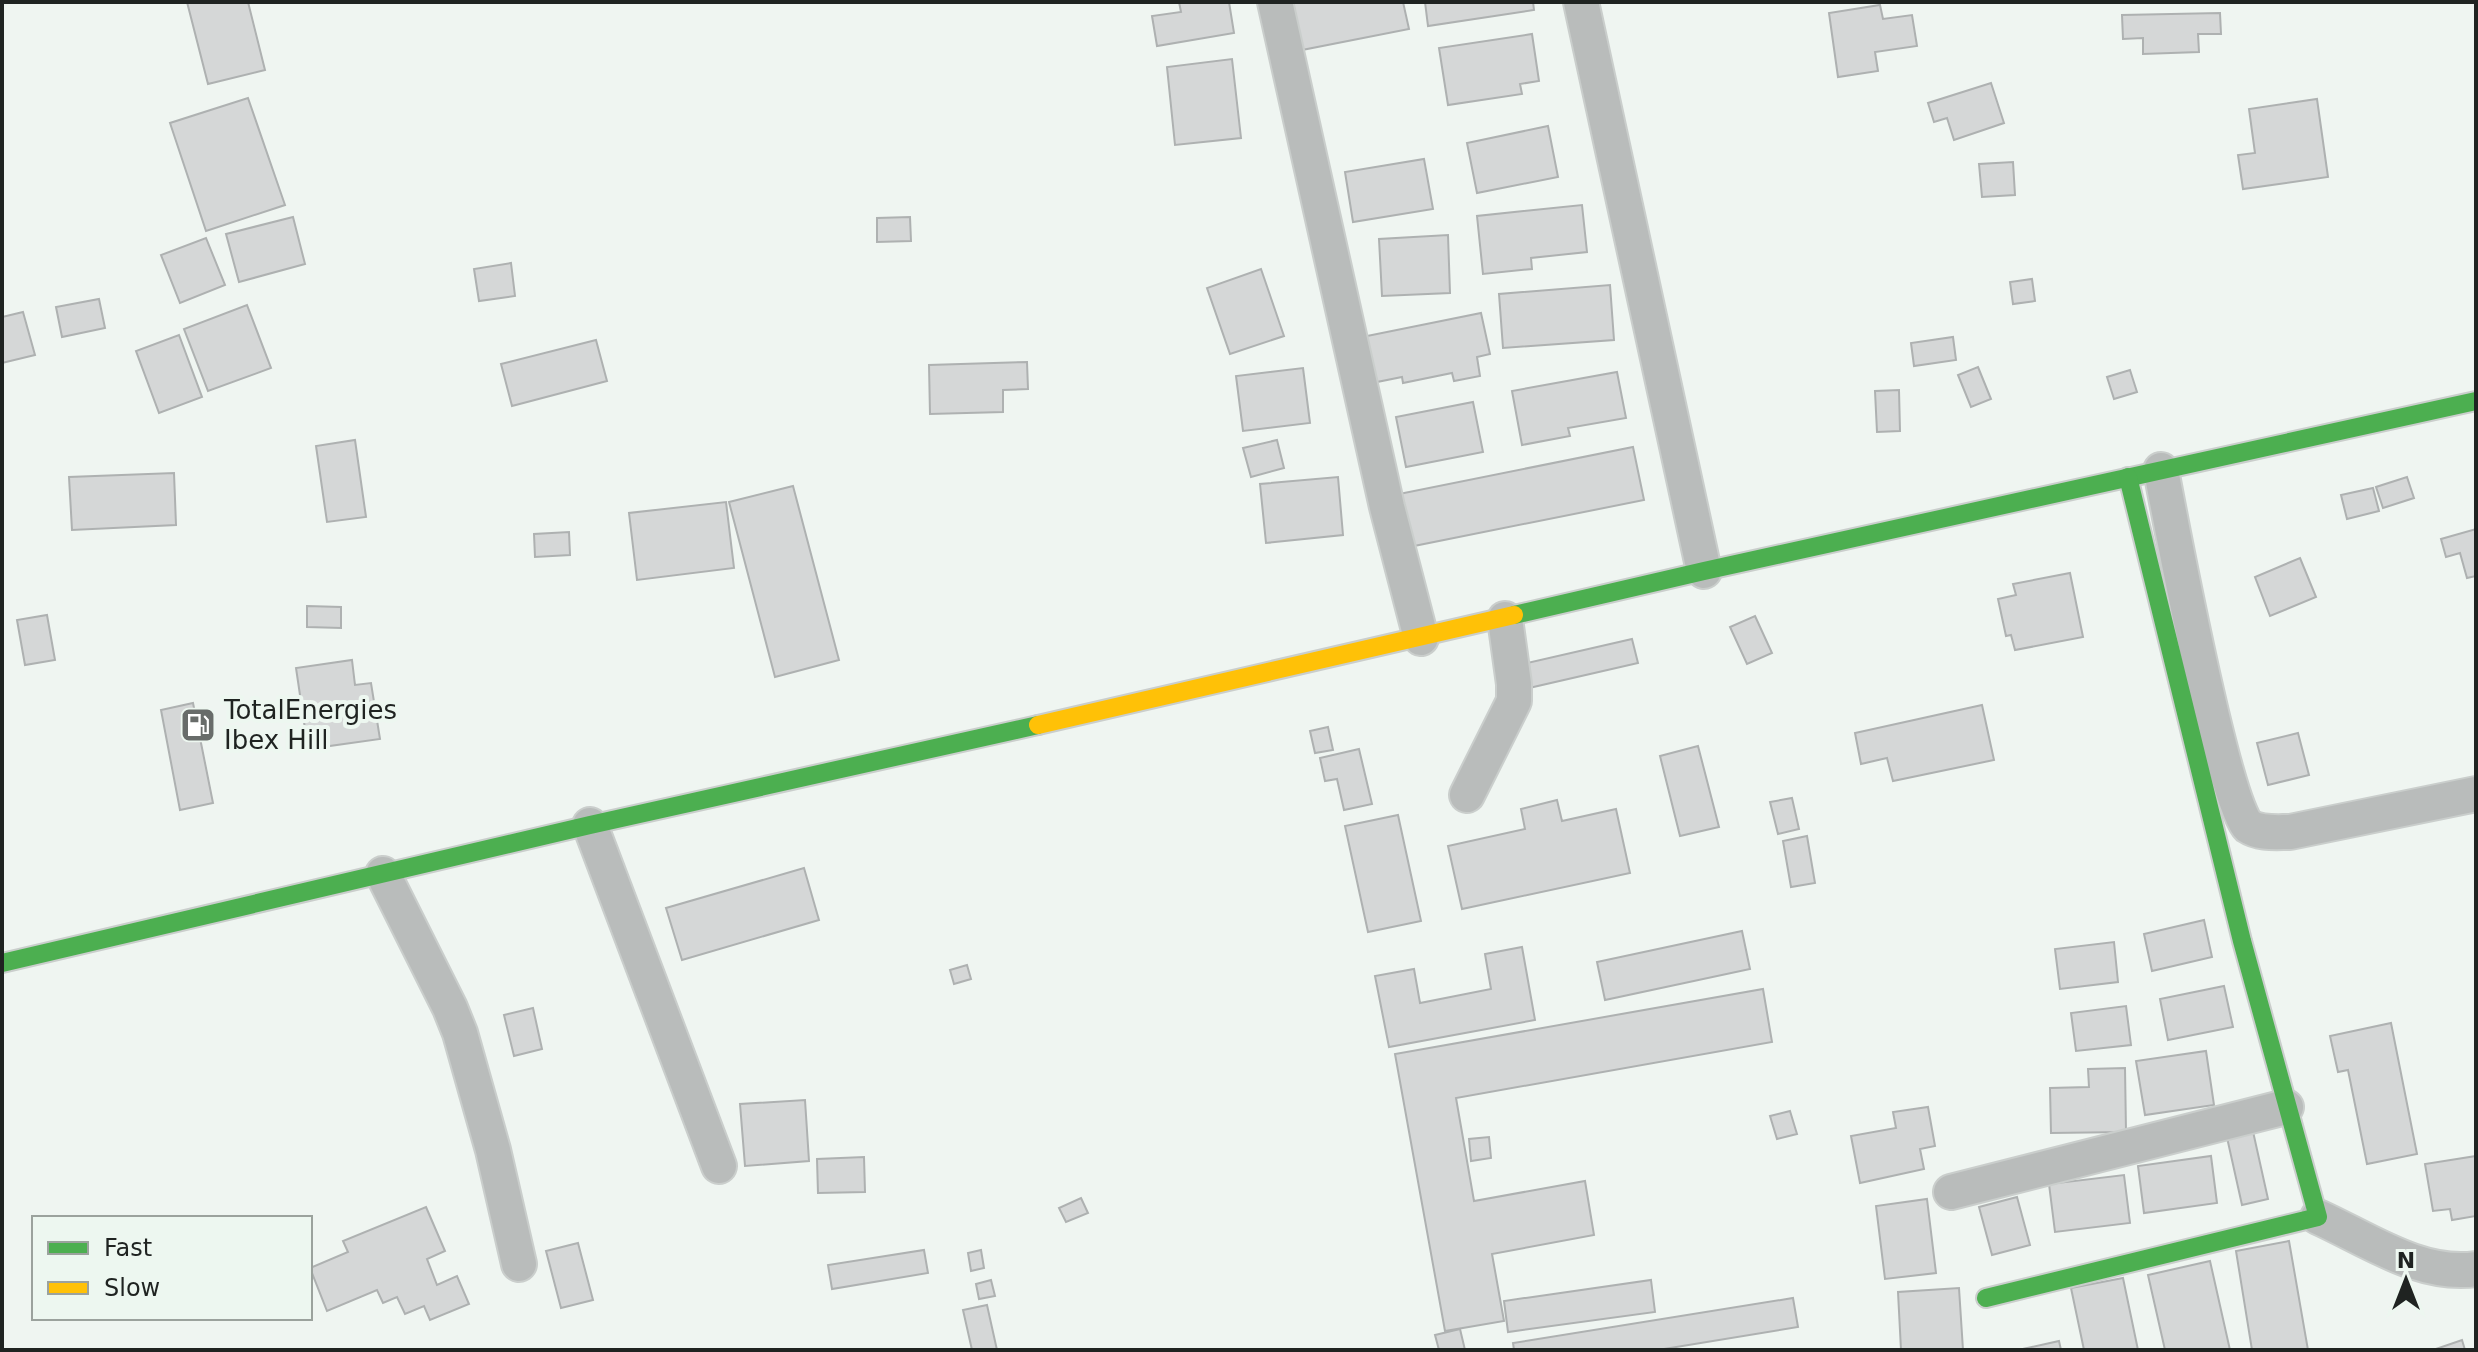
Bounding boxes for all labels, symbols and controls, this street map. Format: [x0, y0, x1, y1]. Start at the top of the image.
place label: TotalEnergies Ibex Hill [223, 695, 397, 755]
fuel station icon: TotalEnergies Ibex Hill [179, 706, 217, 744]
legend [32, 1216, 312, 1320]
text: Fast [104, 1234, 152, 1262]
north arrow [2366, 1240, 2446, 1320]
text: N [2397, 1248, 2415, 1273]
text: Slow [104, 1274, 160, 1302]

